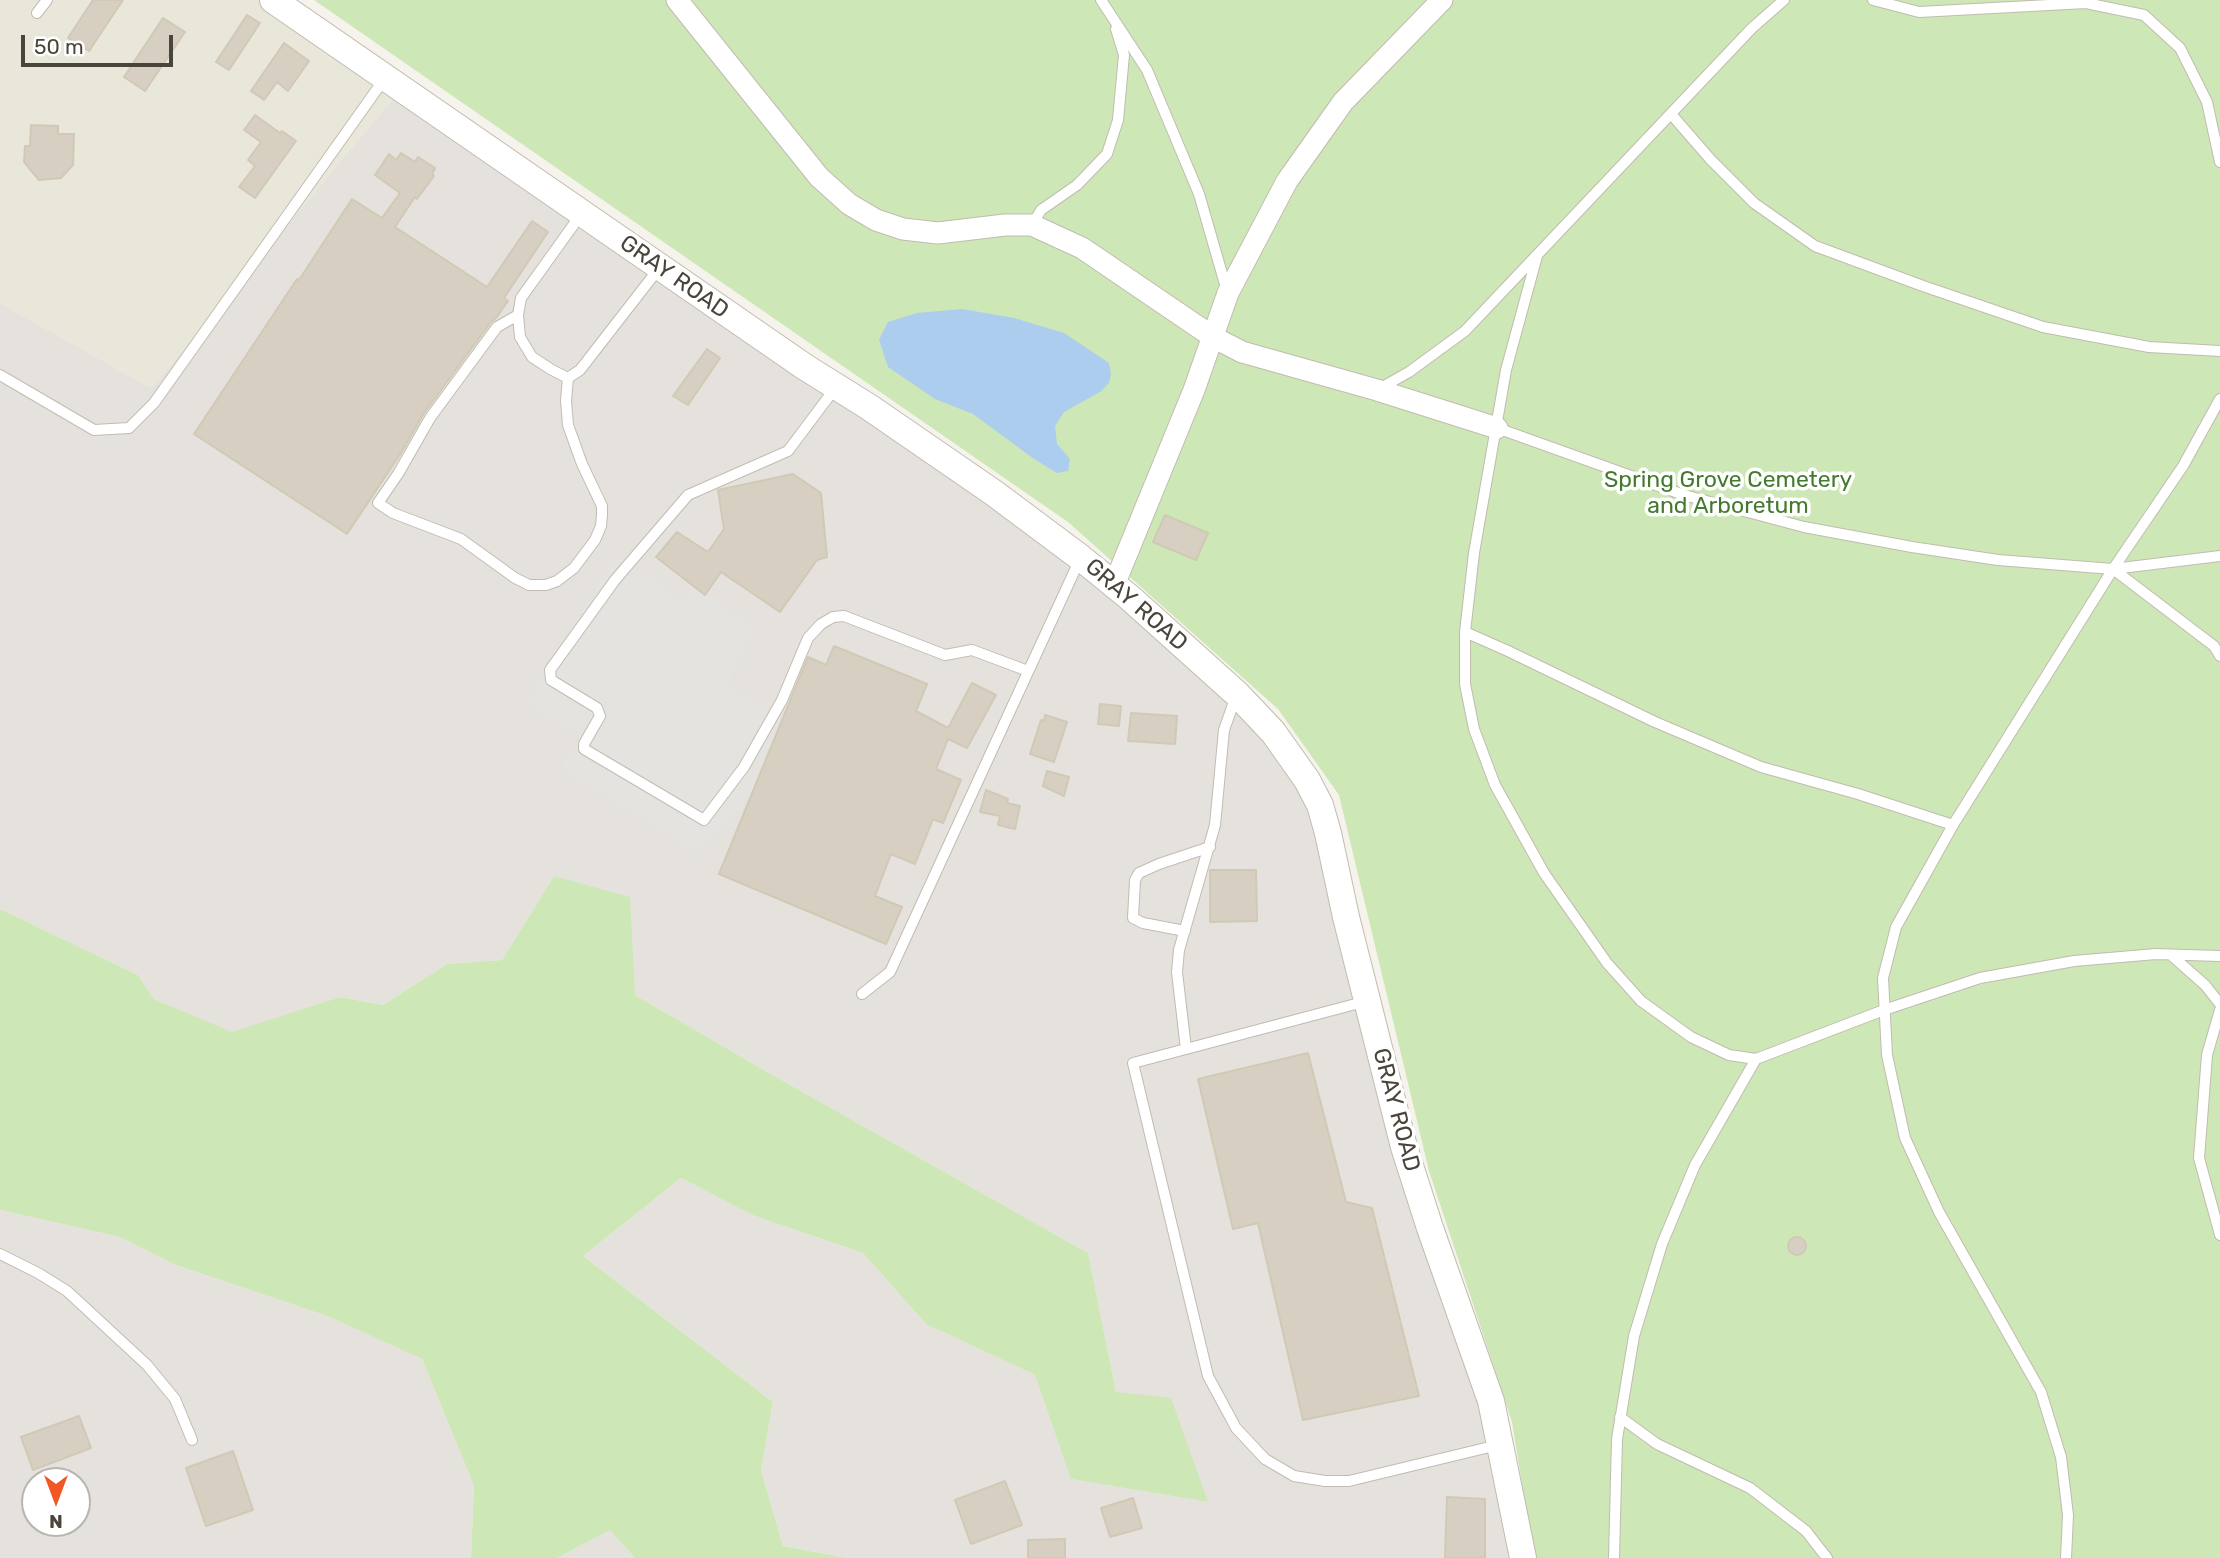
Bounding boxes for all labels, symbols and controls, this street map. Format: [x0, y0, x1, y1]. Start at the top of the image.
scale bar [24, 21, 177, 65]
text: 50 m [34, 34, 84, 59]
street label: GRAY ROAD [614, 229, 734, 325]
park label: Spring Grove Cemetery and Arboretum [1604, 466, 1852, 520]
street label: GRAY ROAD [1079, 553, 1193, 657]
street label: GRAY ROAD [1366, 1045, 1426, 1175]
north arrow [21, 1467, 91, 1537]
text: N [49, 1510, 63, 1533]

